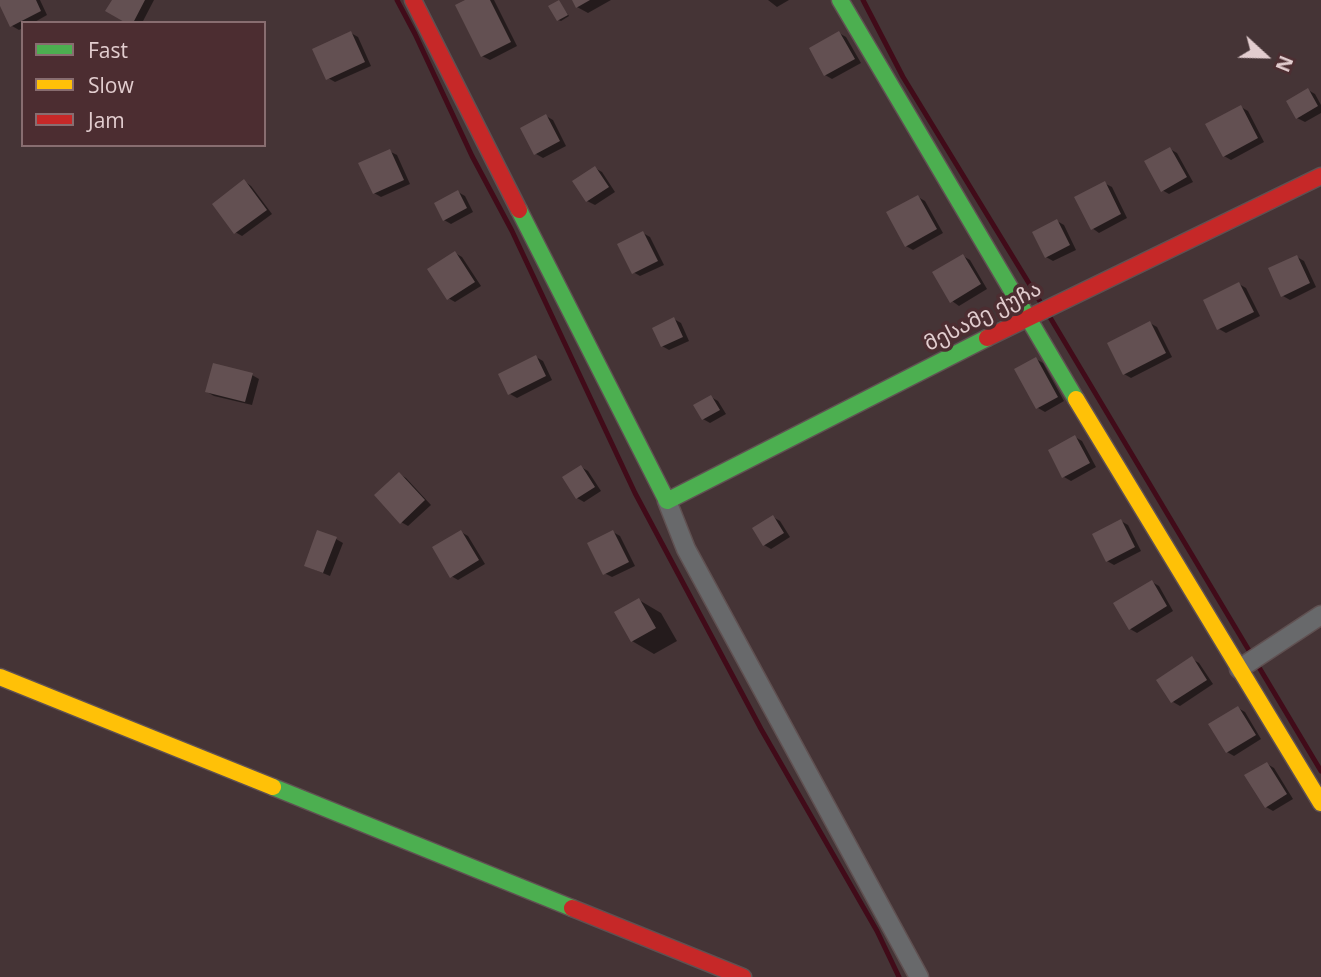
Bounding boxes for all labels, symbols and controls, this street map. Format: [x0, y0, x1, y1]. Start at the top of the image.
legend [21, 21, 266, 147]
north arrow [1230, 21, 1300, 91]
text: Fast [88, 36, 128, 64]
text: N [1270, 52, 1299, 76]
text: Slow [88, 71, 134, 99]
text: Jam [88, 106, 125, 134]
street label: მესამე ქუჩა [920, 277, 1046, 357]

